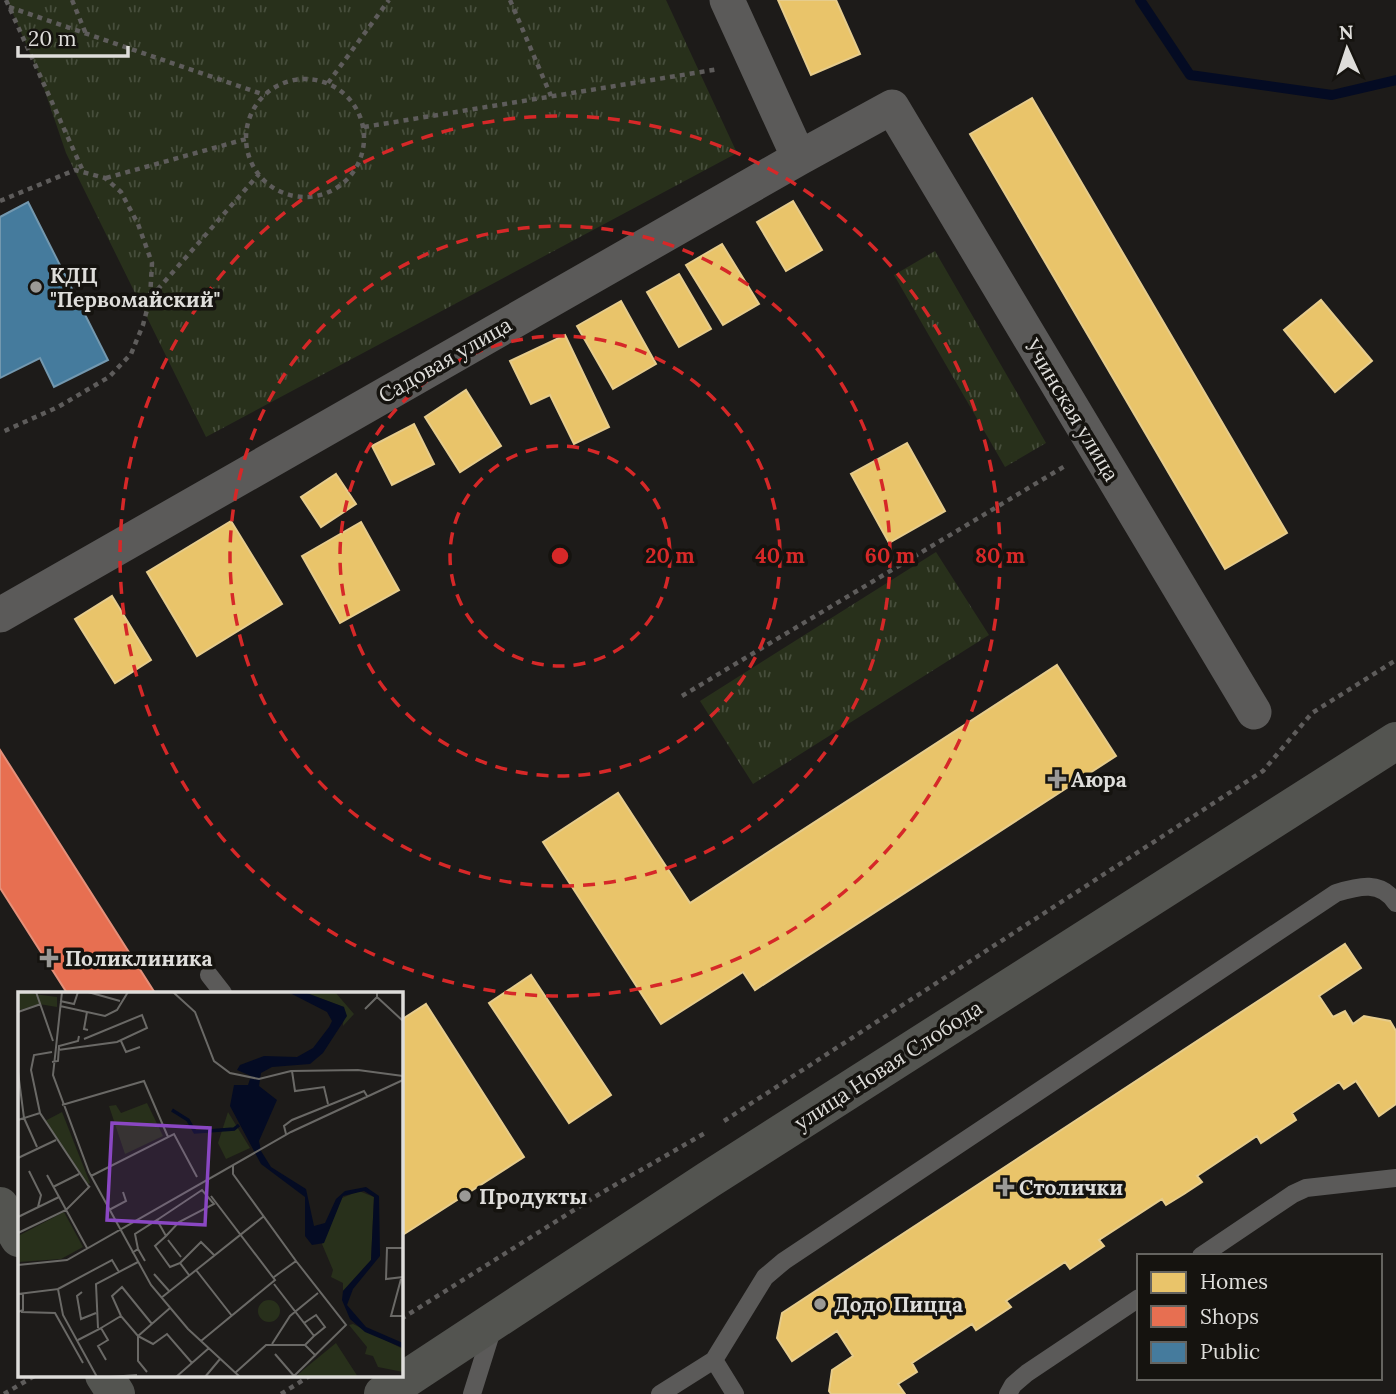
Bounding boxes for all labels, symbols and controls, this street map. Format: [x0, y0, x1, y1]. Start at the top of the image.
scale bar [18, 14, 128, 58]
north arrow [1312, 14, 1382, 84]
text: N [1338, 20, 1354, 44]
text: 20 m [28, 25, 77, 52]
place label: КДЦ "Первомайский" [50, 262, 220, 313]
marker: КДЦ "Первомайский" [28, 279, 44, 295]
street label: Садовая улица [374, 311, 517, 409]
street label: Учинская улица [1018, 333, 1125, 486]
text: 20 m [645, 542, 695, 569]
text: 40 m [755, 542, 805, 569]
text: 60 m [865, 542, 915, 569]
text: 80 m [975, 542, 1025, 569]
centre of rings [548, 544, 572, 568]
place label: Аюра [1071, 766, 1127, 793]
marker: Аюра [1049, 771, 1065, 787]
place label: Поликлиника [65, 945, 212, 972]
marker: Поликлиника [39, 948, 59, 968]
inset map [18, 992, 402, 1376]
street label: улица Новая Слобода [789, 994, 987, 1136]
place label: Столички [1019, 1174, 1123, 1201]
marker: Столички [997, 1179, 1013, 1195]
place label: Продукты [479, 1183, 587, 1210]
marker: Продукты [457, 1188, 473, 1204]
legend [1137, 1254, 1382, 1380]
text: Homes [1200, 1268, 1268, 1295]
place label: Додо Пицца [834, 1291, 963, 1318]
marker: Додо Пицца [812, 1296, 828, 1312]
text: Shops [1200, 1303, 1259, 1330]
text: Public [1200, 1338, 1260, 1365]

